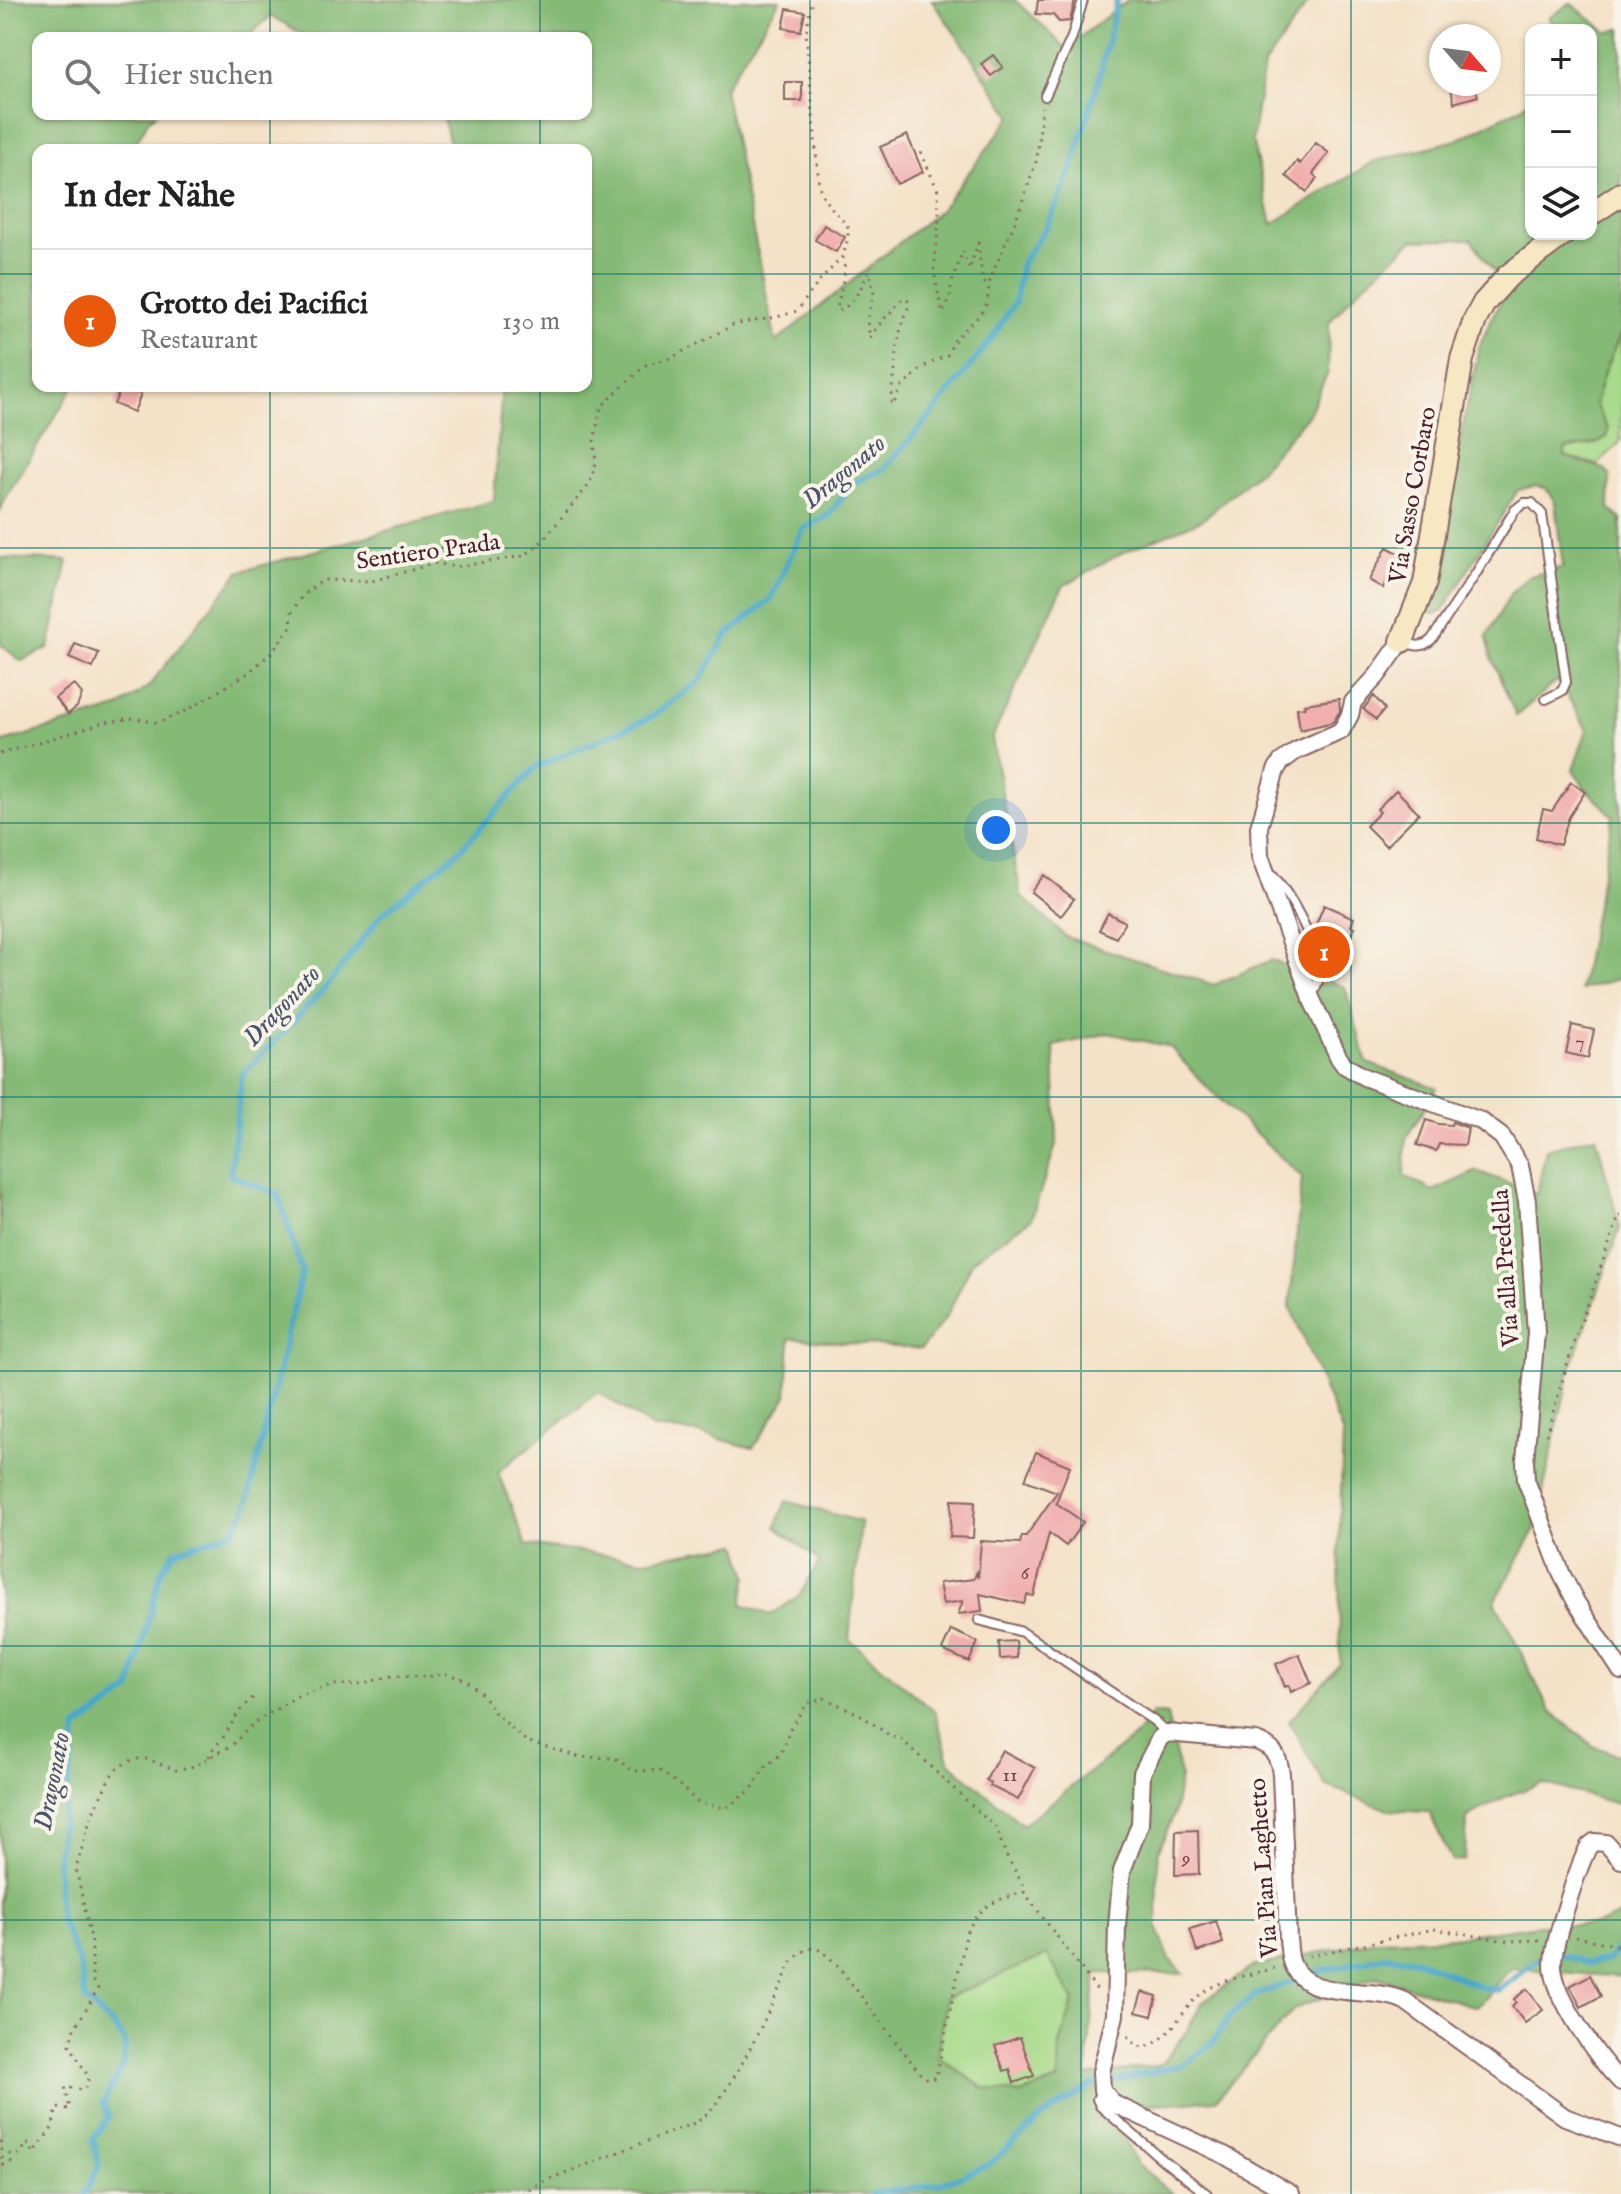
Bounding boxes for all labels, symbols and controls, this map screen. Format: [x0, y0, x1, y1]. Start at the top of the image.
north arrow [1429, 24, 1501, 96]
map controls [1525, 24, 1597, 240]
button: + [1525, 24, 1597, 96]
search box [32, 32, 592, 120]
icon: search [60, 54, 104, 98]
text: Hier suchen [124, 57, 274, 95]
button: − [1525, 96, 1597, 168]
button: layers [1525, 168, 1597, 240]
text: In der Nähe [64, 175, 235, 218]
text: Grotto dei Pacifici [140, 286, 368, 324]
text: 1 [85, 305, 95, 338]
text: 130 m [502, 305, 560, 338]
text: Restaurant [140, 324, 258, 357]
street label: Via Sasso Corbaro [1382, 404, 1444, 587]
water label: Dragonato [795, 428, 893, 518]
street label: Sentiero Prada [354, 527, 503, 578]
your location [976, 810, 1016, 850]
pin: 1 [1298, 922, 1350, 982]
water label: Dragonato [236, 958, 329, 1054]
house number: 7 [1575, 1030, 1585, 1055]
street label: Via alla Predella [1485, 1187, 1528, 1349]
house number: 6 [1021, 1561, 1030, 1586]
water label: Dragonato [27, 1729, 79, 1833]
house number: 11 [1003, 1763, 1017, 1788]
street label: Via Pian Laghetto [1243, 1777, 1286, 1960]
house number: 9 [1181, 1846, 1190, 1871]

